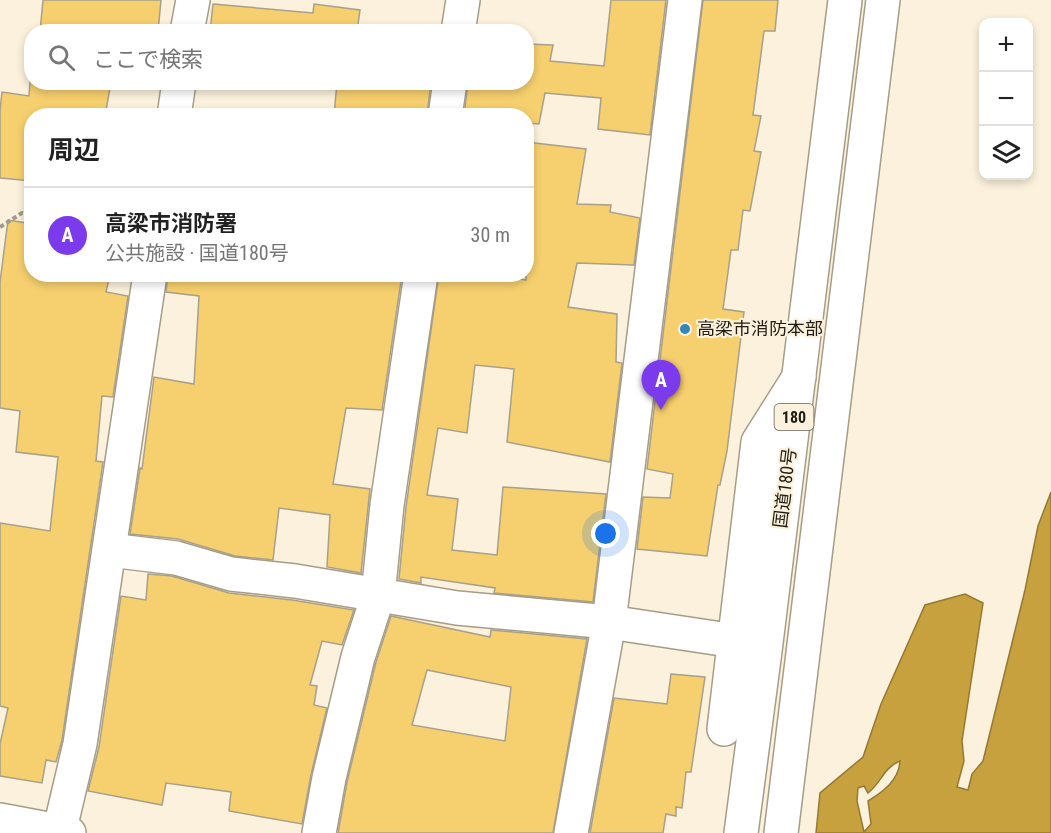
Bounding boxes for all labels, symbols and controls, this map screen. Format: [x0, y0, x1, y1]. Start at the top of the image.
map controls [979, 18, 1033, 180]
button: + [979, 18, 1033, 72]
search box [24, 24, 534, 90]
icon: search [45, 41, 78, 74]
text: ここで検索 [93, 47, 203, 72]
button: − [979, 72, 1033, 126]
button: layers [979, 126, 1033, 180]
text: 周辺 [48, 135, 100, 165]
text: 高梁市消防署 [105, 211, 237, 236]
text: A [62, 223, 73, 247]
text: 30 m [471, 223, 510, 247]
text: 公共施設 · 国道180号 [105, 241, 289, 265]
place label: 高梁市消防本部 [697, 318, 823, 339]
marker: 高梁市消防本部 [678, 322, 692, 336]
pin: A [642, 360, 680, 410]
road number: 180 [774, 404, 814, 430]
street label: 国道180号 [769, 447, 800, 529]
your location [591, 519, 620, 548]

